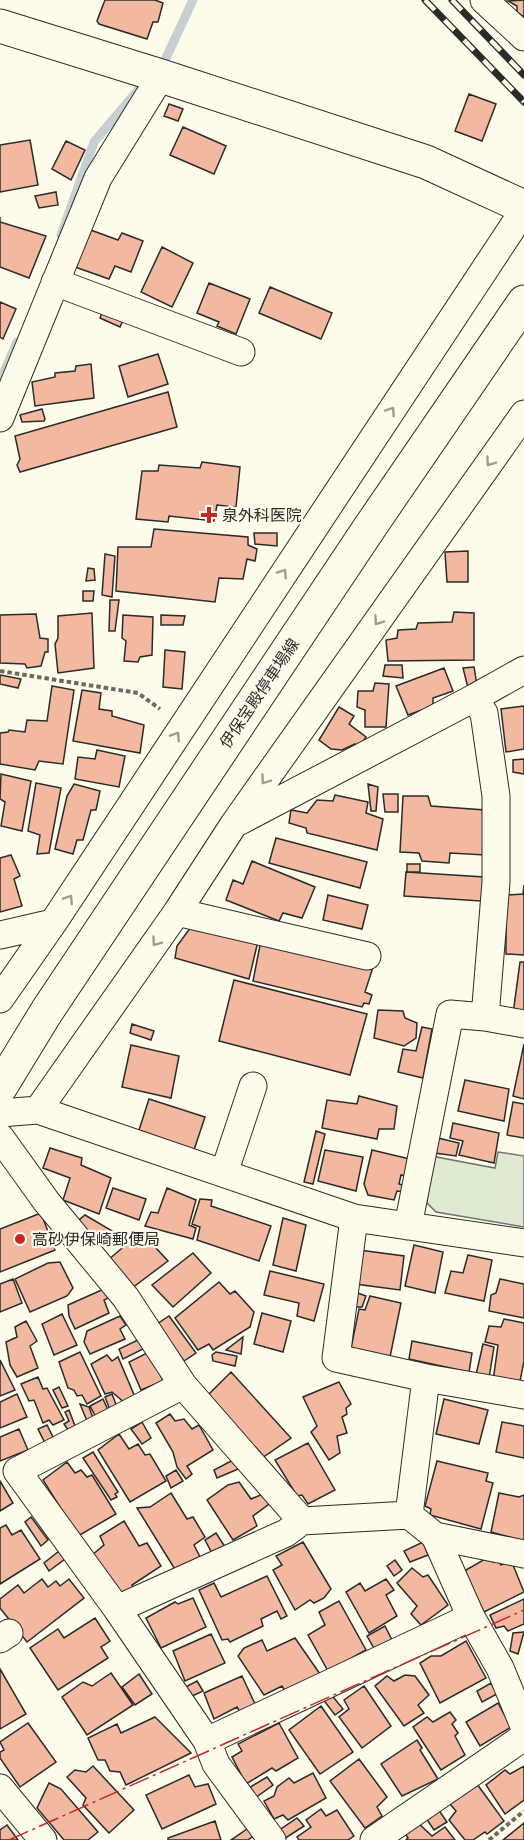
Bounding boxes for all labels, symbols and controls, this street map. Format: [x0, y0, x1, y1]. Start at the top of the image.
one-way arrow [384, 407, 395, 418]
one-way arrow [486, 455, 497, 466]
place label: 泉外科医院 [222, 504, 302, 527]
marker: 泉外科医院 [200, 506, 218, 524]
one-way arrow [276, 569, 287, 580]
one-way arrow [374, 614, 385, 625]
street label: 伊保宝殿停車場線 [214, 634, 305, 753]
one-way arrow [168, 732, 180, 742]
one-way arrow [261, 773, 272, 784]
one-way arrow [62, 895, 73, 906]
one-way arrow [152, 935, 163, 946]
place label: 高砂伊保崎郵便局 [32, 1228, 160, 1251]
marker: 高砂伊保崎郵便局 [13, 1232, 27, 1246]

